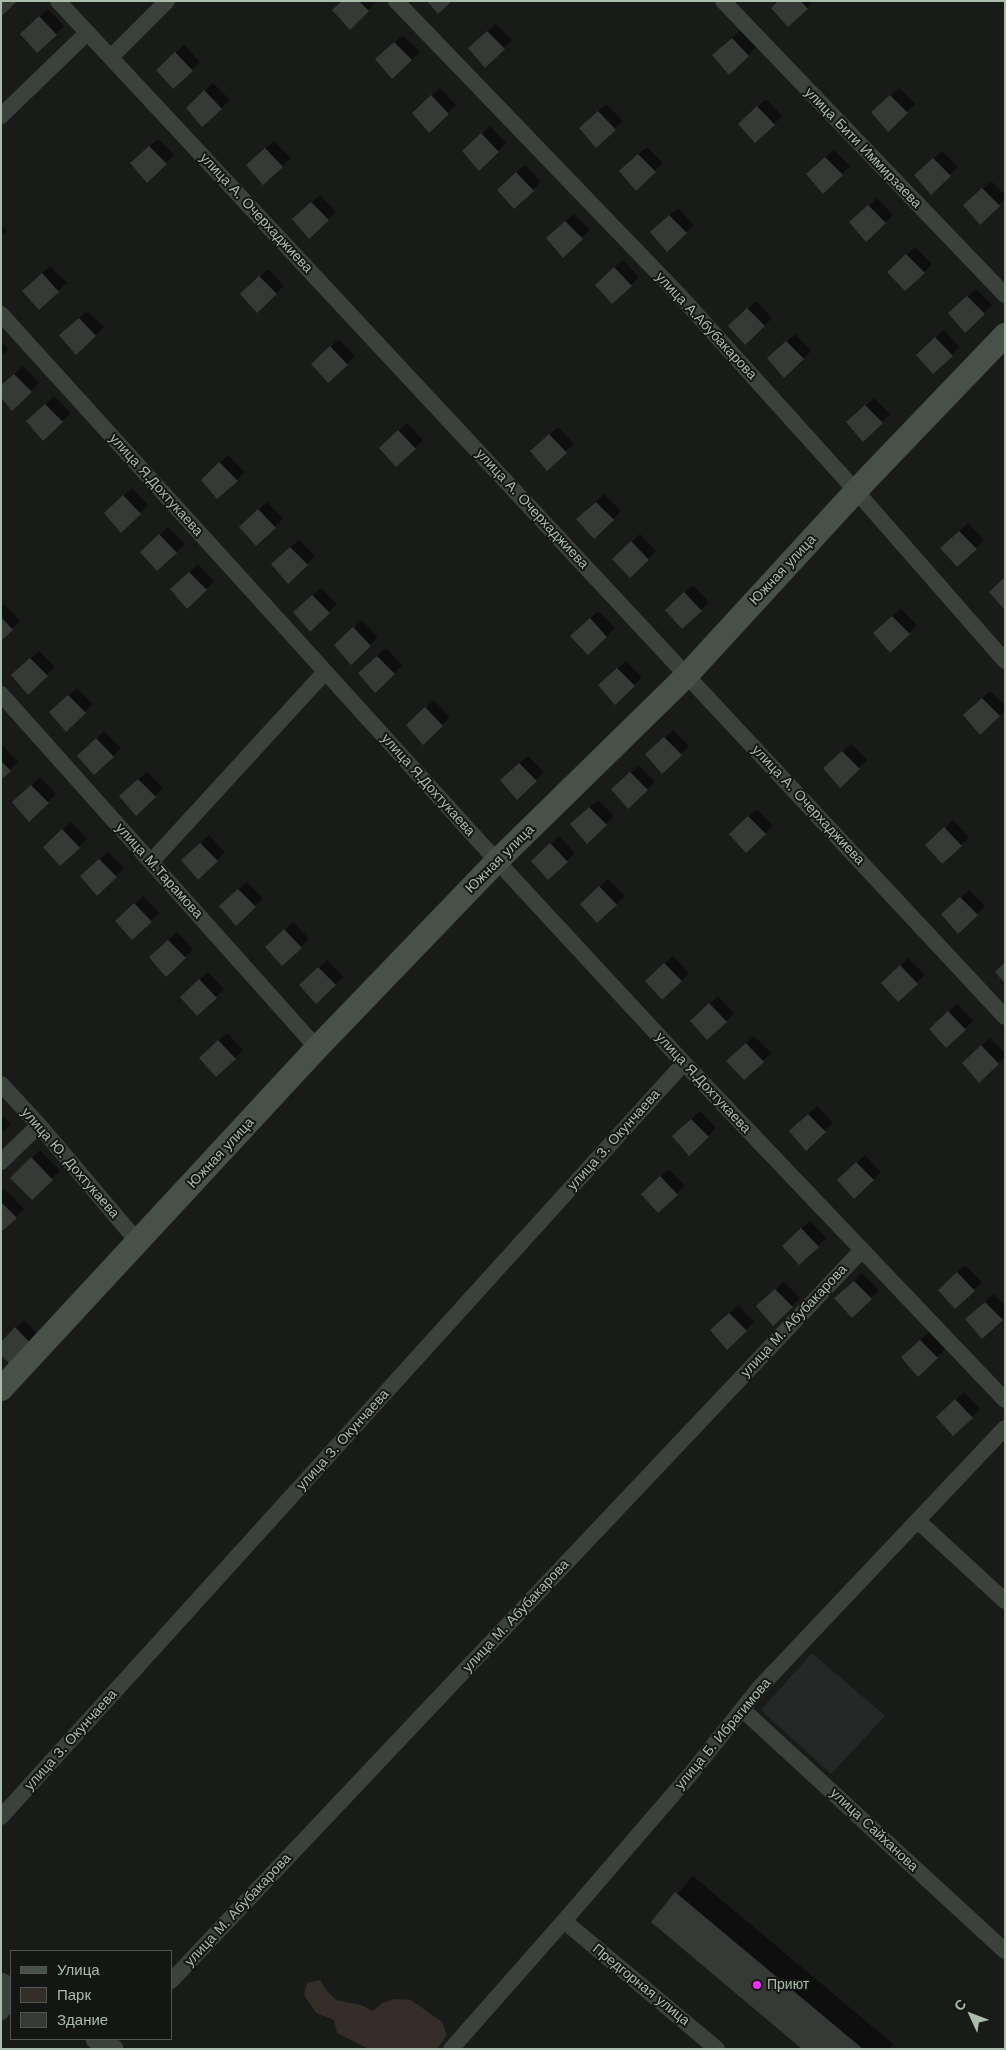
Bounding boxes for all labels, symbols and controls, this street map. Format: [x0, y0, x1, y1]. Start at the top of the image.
street label: улица Бити Иммирзаева [801, 84, 925, 212]
street label: улица А. Очерхаджиева [196, 150, 316, 276]
street label: улица А.Абубакарова [652, 269, 760, 383]
street label: улица Я.Дохтукаева [106, 430, 206, 540]
street label: улица А. Очерхаджиева [472, 446, 592, 572]
street label: Южная улица [746, 531, 820, 609]
street label: улица Я.Дохтукаева [378, 730, 478, 840]
street label: улица А. Очерхаджиева [748, 742, 868, 868]
street label: улица М.Тарамова [112, 820, 206, 922]
street label: Южная улица [462, 821, 538, 897]
street label: улица Я.Дохтукаева [652, 1029, 754, 1137]
street label: улица З. Окунчаева [564, 1086, 664, 1194]
street label: улица Ю. Дохтукаева [18, 1104, 122, 1222]
street label: Южная улица [184, 1114, 258, 1192]
street label: улица М. Абубакарова [737, 1261, 851, 1381]
street label: улица З. Окунчаева [293, 1386, 393, 1494]
street label: улица М. Абубакарова [459, 1556, 573, 1676]
street label: улица Б. Ибрагимова [672, 1675, 774, 1793]
street label: улица З. Окунчаева [21, 1686, 121, 1794]
street label: улица Сайханова [826, 1785, 922, 1875]
street label: улица М. Абубакарова [181, 1850, 295, 1970]
street label: Предгорная улица [589, 1941, 693, 2029]
legend [10, 1950, 172, 2040]
text: Улица [57, 1961, 100, 1979]
place label: Приют [767, 1977, 809, 1993]
marker: Приют [751, 1979, 763, 1991]
text: Парк [57, 1986, 91, 2004]
north arrow [946, 1990, 996, 2040]
text: С [951, 1996, 969, 2014]
text: Здание [57, 2011, 108, 2029]

